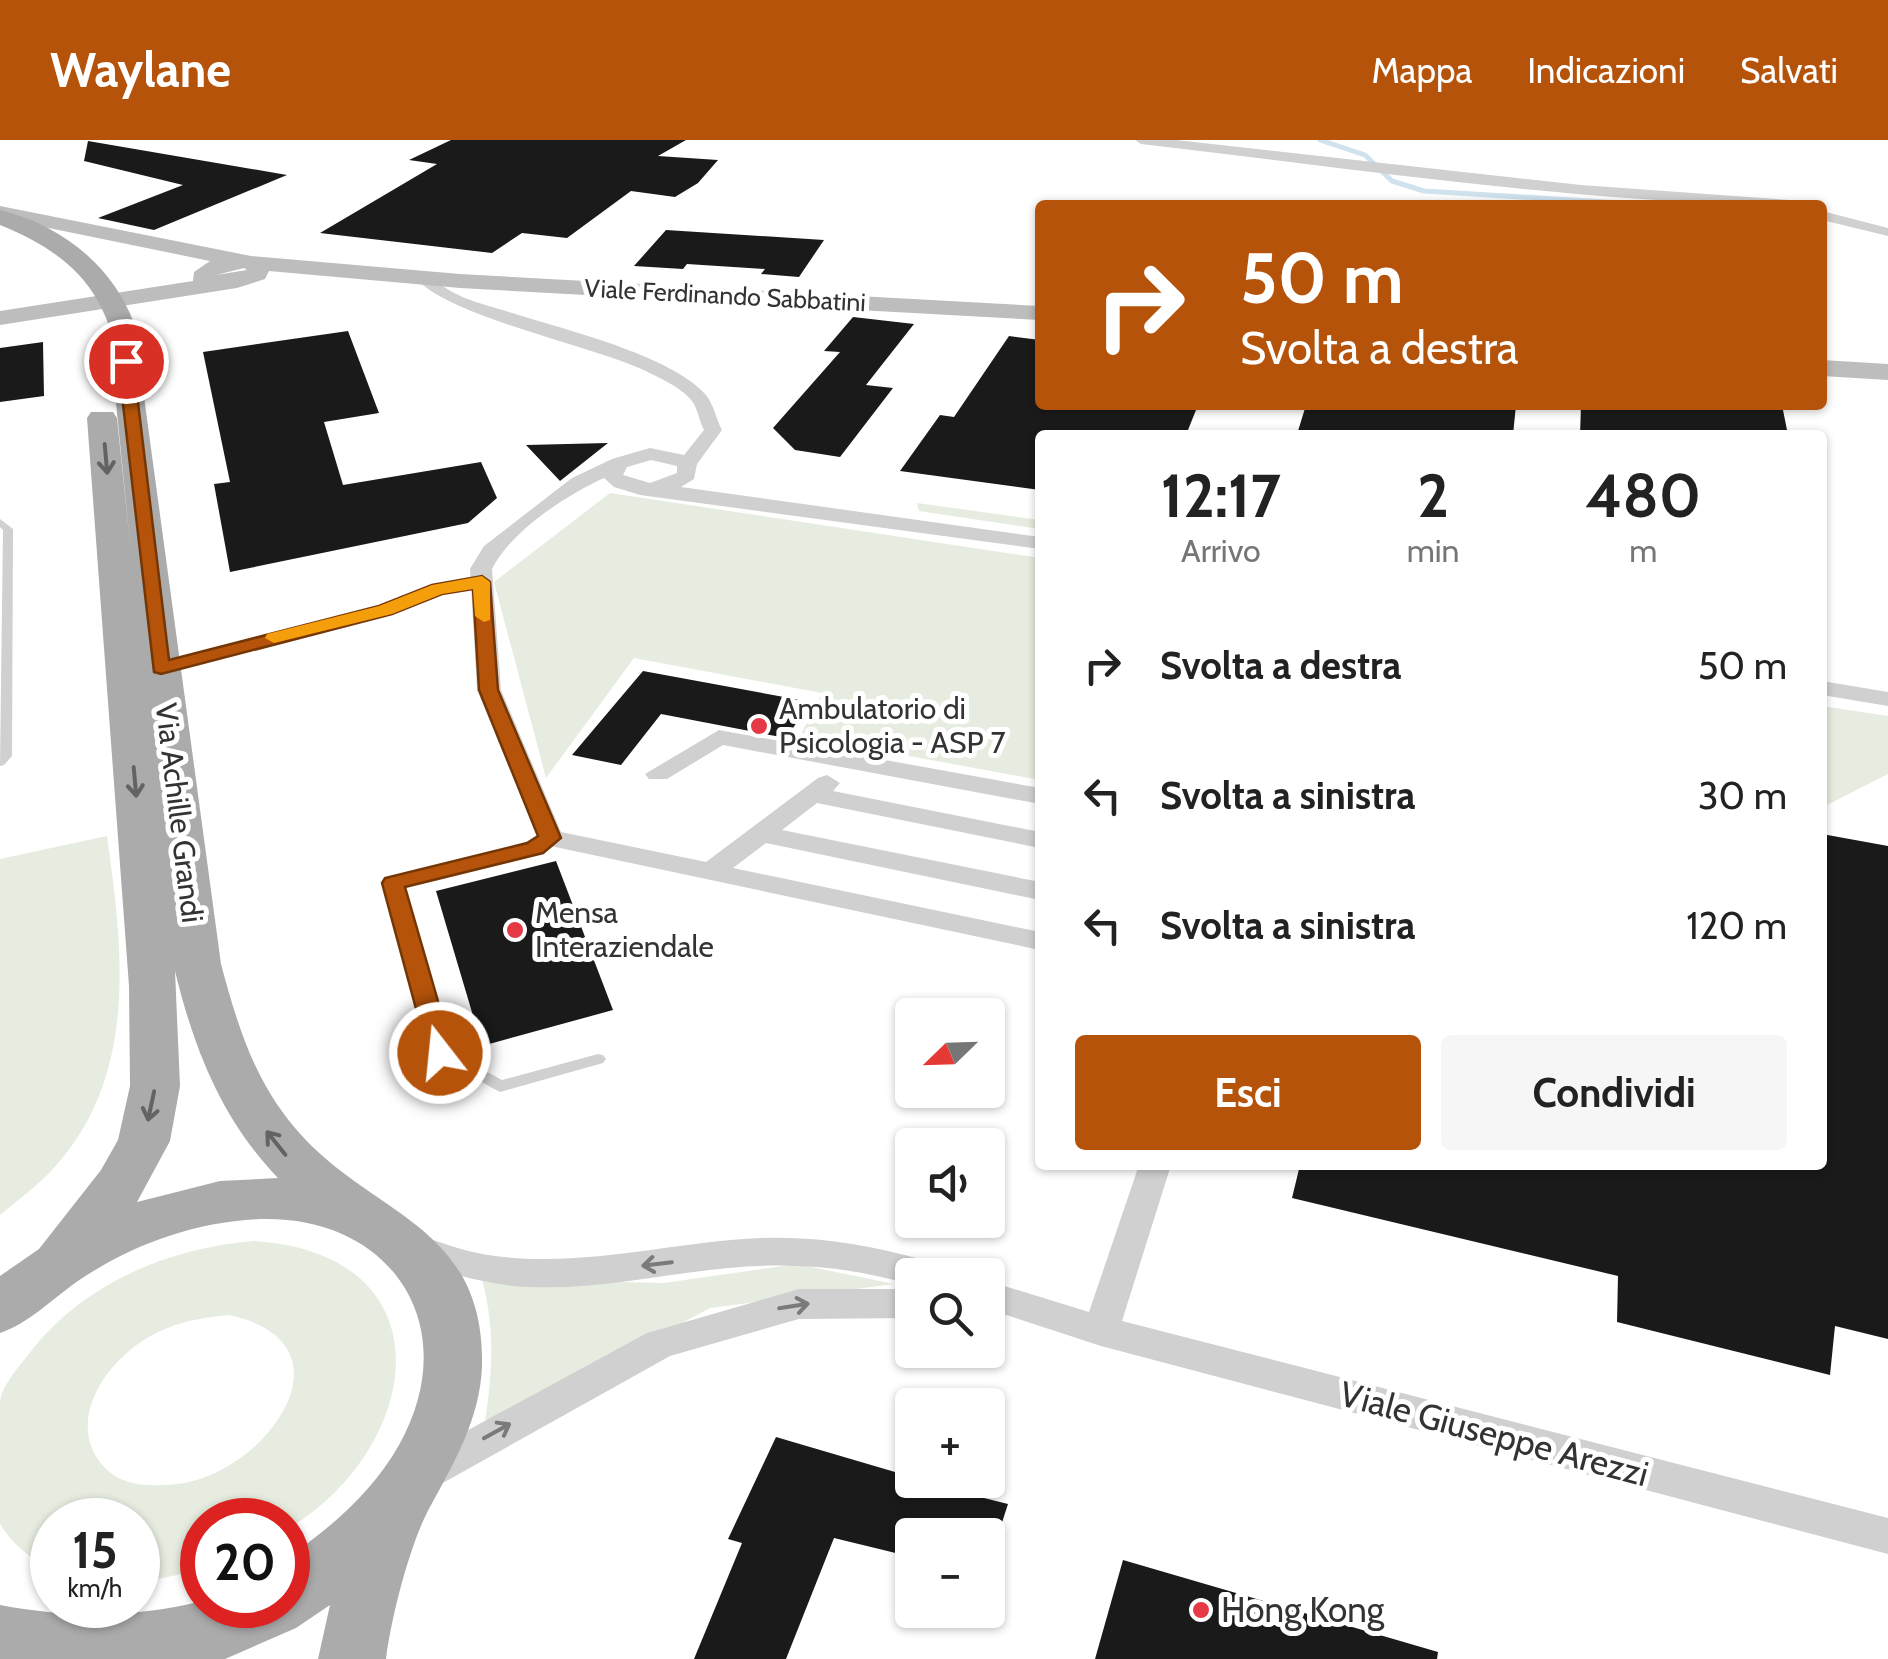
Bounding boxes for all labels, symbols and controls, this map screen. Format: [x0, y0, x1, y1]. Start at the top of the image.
text: Waylane [50, 41, 231, 99]
text: Mappa [1371, 49, 1472, 92]
text: Indicazioni [1527, 49, 1685, 92]
text: Salvati [1740, 49, 1838, 92]
text: 50 m [1240, 235, 1404, 321]
icon: right [1075, 240, 1205, 370]
street label: Viale Ferdinando Sabbatini [584, 273, 866, 317]
pin [84, 319, 169, 404]
text: Svolta a destra [1240, 321, 1518, 375]
icon: arrive [99, 334, 154, 389]
one-way arrow [96, 442, 115, 474]
text: 12:17 [1161, 459, 1281, 532]
text: 2 [1417, 459, 1449, 532]
text: 480 [1585, 459, 1701, 532]
text: Arrivo [1181, 531, 1261, 570]
text: min [1407, 531, 1459, 570]
text: m [1629, 531, 1657, 570]
icon: right [1075, 638, 1130, 693]
text: Svolta a destra [1160, 642, 1401, 689]
text: 50 m [1698, 642, 1787, 689]
place label: Ambulatorio di Psicologia - ASP 7 [779, 690, 1006, 761]
street label: Via Achille Grandi [148, 701, 211, 925]
marker: Ambulatorio di Psicologia - ASP 7 [748, 715, 770, 737]
one-way arrow [125, 766, 144, 798]
icon: left [1075, 768, 1130, 823]
text: Svolta a sinistra [1160, 772, 1415, 819]
text: 30 m [1698, 772, 1787, 819]
place label: Mensa Interaziendale [535, 894, 714, 965]
icon: left [1075, 898, 1130, 953]
text: Svolta a sinistra [1160, 902, 1415, 949]
text: 120 m [1686, 902, 1787, 949]
marker: Mensa Interaziendale [504, 919, 526, 941]
north arrow [895, 998, 1005, 1108]
map controls [895, 998, 1005, 1628]
position arrow [388, 1001, 492, 1105]
button: Esci [1075, 1035, 1421, 1150]
button: Condividi [1441, 1035, 1787, 1150]
one-way arrow [141, 1089, 160, 1121]
button: sound [895, 1128, 1005, 1238]
one-way arrow [266, 1130, 287, 1157]
one-way arrow [642, 1255, 674, 1274]
button: search [895, 1258, 1005, 1368]
one-way arrow [778, 1296, 810, 1315]
street label: Viale Giuseppe Arezzi [1335, 1372, 1653, 1495]
button: + [895, 1388, 1005, 1498]
one-way arrow [482, 1421, 511, 1441]
speed limit sign: 20 [180, 1498, 310, 1628]
button: − [895, 1518, 1005, 1628]
text: 15 [72, 1520, 118, 1581]
text: km/h [68, 1573, 122, 1603]
place label: Hong Kong [1221, 1588, 1385, 1631]
marker: Hong Kong [1190, 1599, 1212, 1621]

